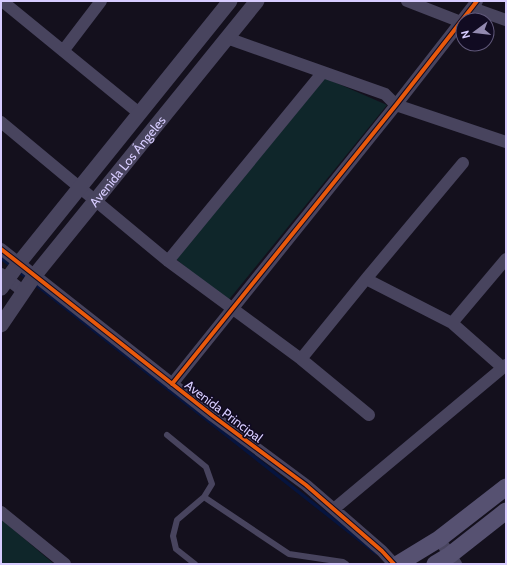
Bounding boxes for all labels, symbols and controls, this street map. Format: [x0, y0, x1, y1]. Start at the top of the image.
north arrow [455, 12, 495, 52]
text: N [458, 29, 473, 40]
street label: Avenida Los Ángeles [86, 112, 169, 210]
street label: Avenida Principal [182, 376, 266, 446]

